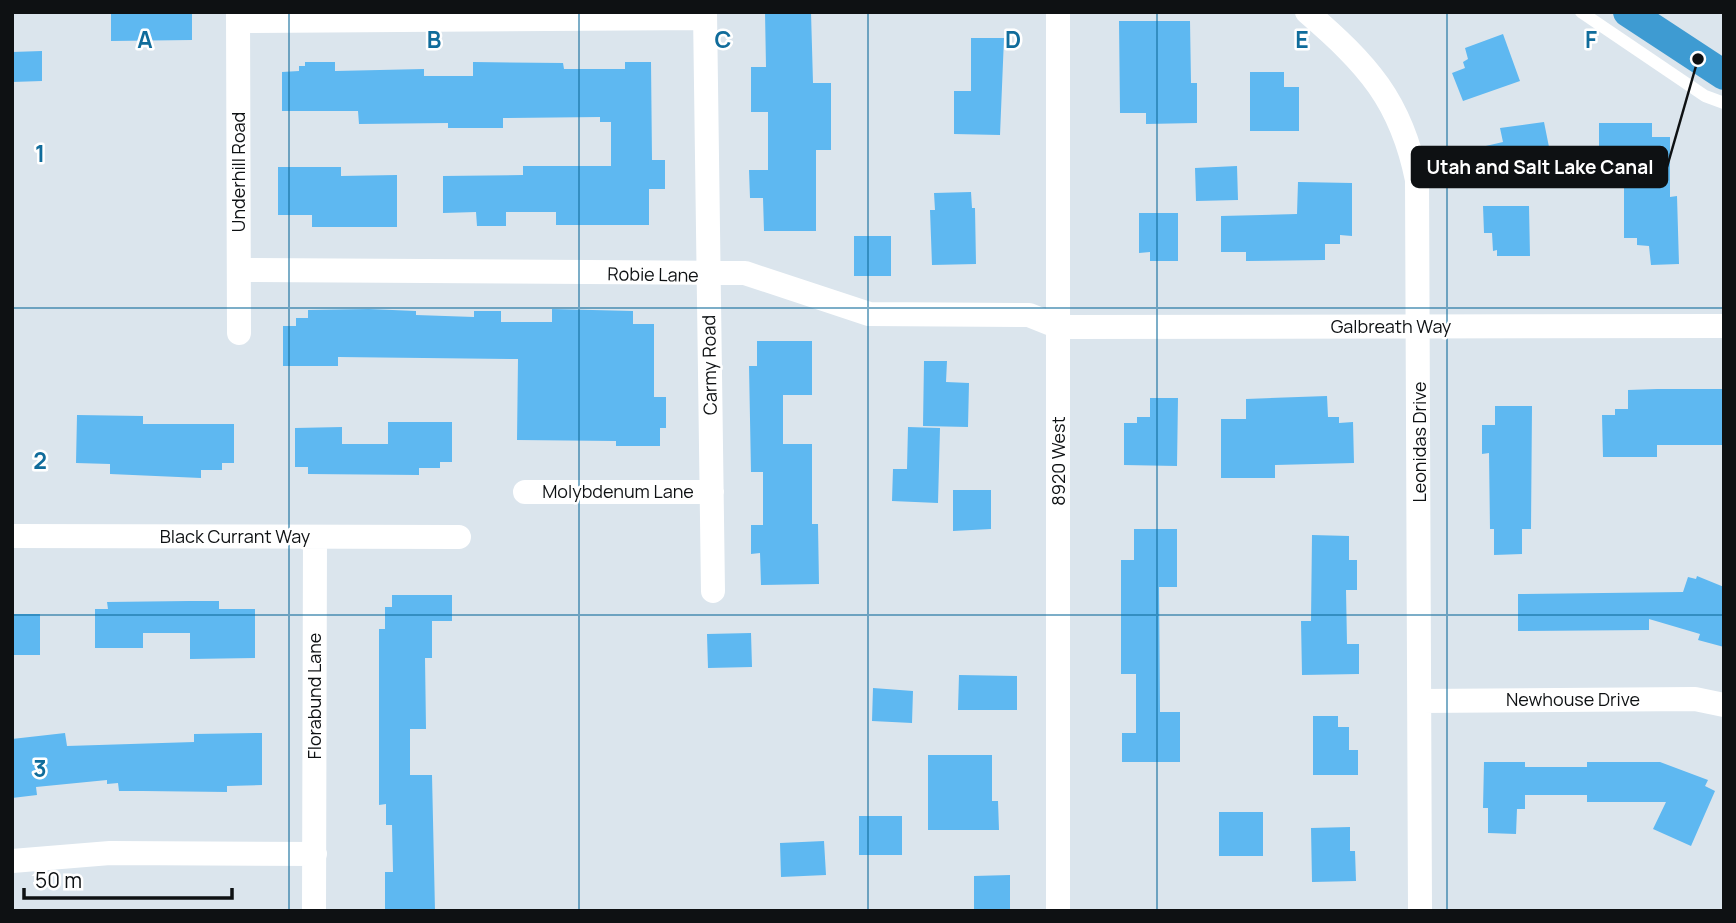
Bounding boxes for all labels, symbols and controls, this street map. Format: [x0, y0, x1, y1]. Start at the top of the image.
text: A [137, 23, 153, 55]
text: B [427, 23, 441, 55]
text: C [715, 23, 732, 55]
text: D [1005, 23, 1021, 55]
text: E [1295, 23, 1309, 55]
text: F [1585, 23, 1597, 55]
street label: Underhill Road [226, 112, 250, 232]
text: 1 [35, 137, 45, 169]
callout: Utah and Salt Lake Canal [1412, 147, 1667, 187]
text: Utah and Salt Lake Canal [1426, 154, 1654, 180]
street label: Robie Lane [607, 261, 699, 287]
street label: Galbreath Way [1331, 314, 1452, 338]
street label: Carmy Road [696, 315, 722, 415]
street label: Leonidas Drive [1407, 381, 1431, 503]
street label: 8920 West [1046, 416, 1070, 506]
text: 2 [33, 444, 47, 476]
street label: Molybdenum Lane [542, 479, 694, 503]
street label: Black Currant Way [160, 524, 311, 548]
street label: Florabund Lane [302, 633, 326, 759]
street label: Newhouse Drive [1506, 687, 1640, 711]
text: 3 [33, 752, 47, 784]
scale bar [24, 856, 233, 900]
text: 50 m [35, 866, 82, 894]

